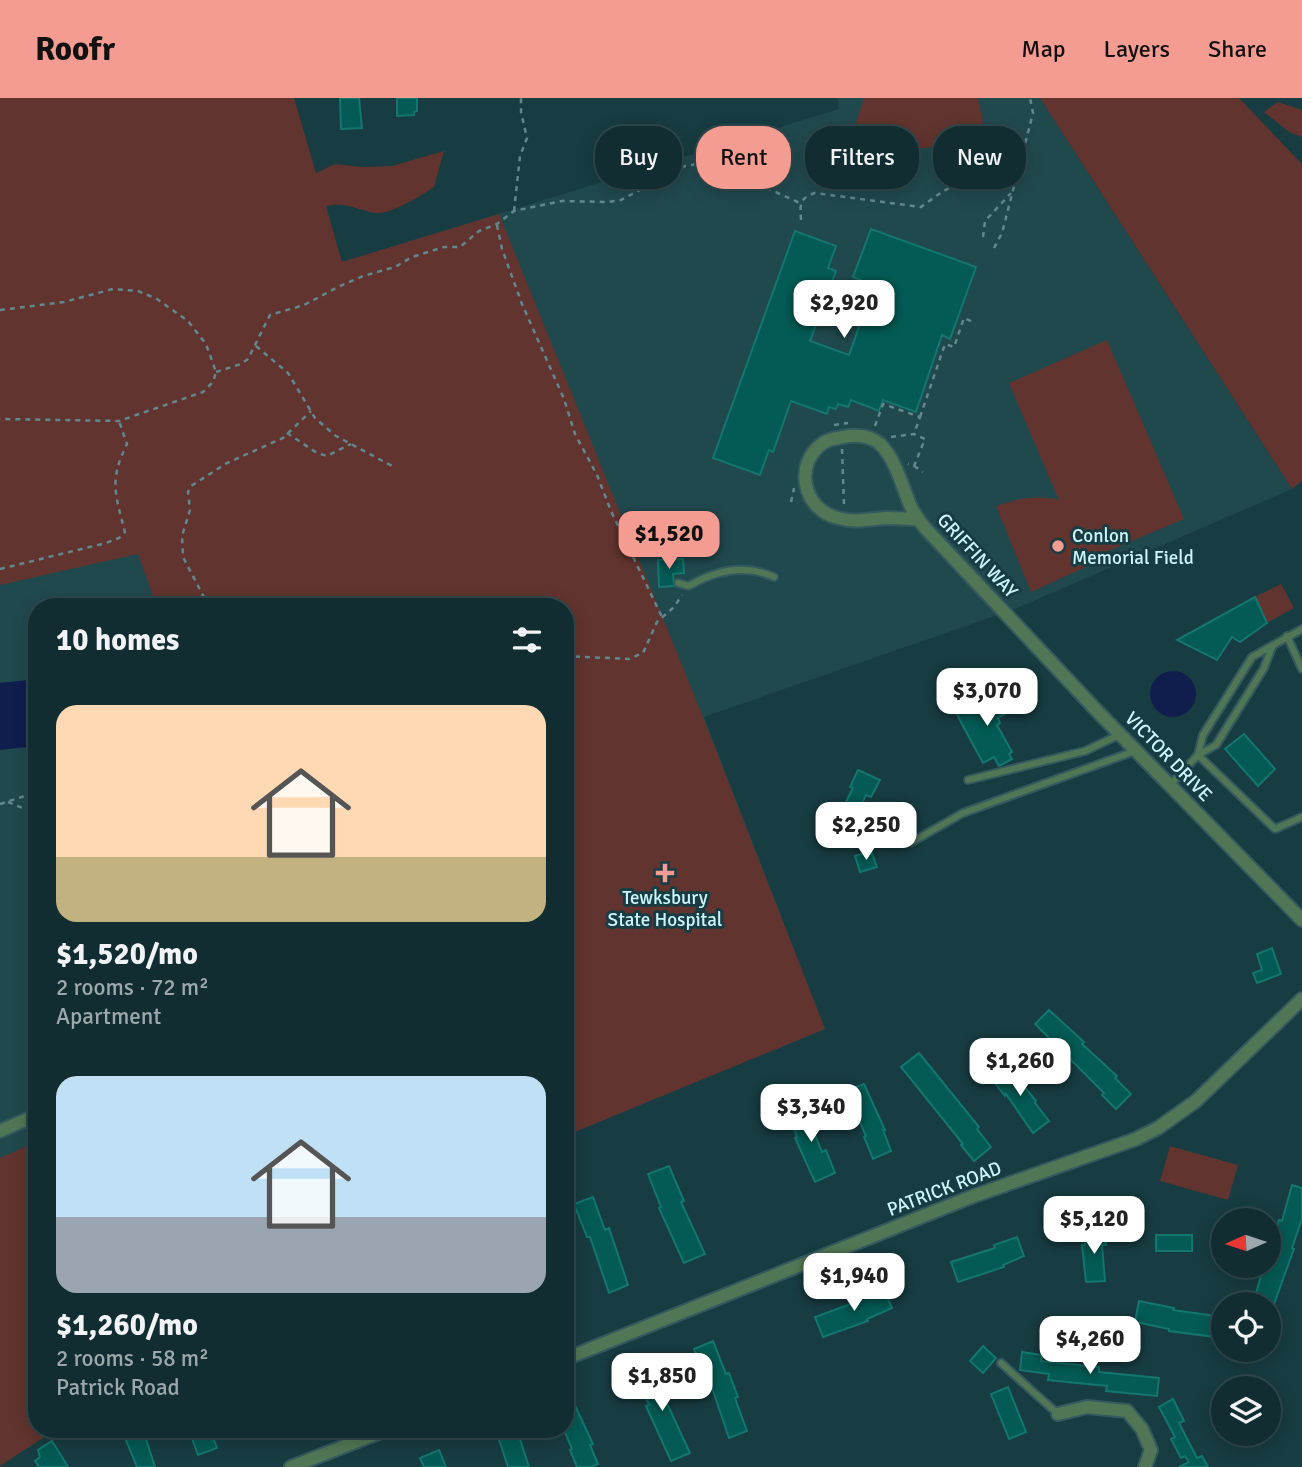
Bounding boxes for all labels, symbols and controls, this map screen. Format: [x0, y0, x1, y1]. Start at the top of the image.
text: Roofr [35, 29, 115, 70]
text: Map [1021, 34, 1066, 64]
text: Layers [1104, 34, 1170, 64]
text: Share [1208, 34, 1267, 64]
chip: Buy [595, 126, 682, 189]
chip: Rent [696, 126, 791, 189]
chip: Filters [805, 126, 919, 189]
chip: New [933, 126, 1026, 189]
pin: $2,920 [787, 280, 901, 340]
text: $2,920 [810, 288, 878, 317]
street label: GRIFFIN WAY [932, 508, 1023, 604]
pin: $1,520 [612, 512, 726, 571]
text: $1,520 [635, 519, 703, 548]
place label: Conlon Memorial Field [1072, 524, 1194, 570]
marker: Conlon Memorial Field [1050, 538, 1066, 554]
icon: filters [508, 621, 546, 659]
text: 10 homes [56, 622, 179, 659]
pin: $3,070 [930, 668, 1044, 728]
text: $3,070 [953, 676, 1021, 705]
street label: VICTOR DRIVE [1119, 707, 1217, 807]
icon: home [238, 750, 364, 876]
pin: $2,250 [809, 802, 923, 862]
text: $2,250 [832, 810, 900, 839]
marker: Tewksbury State Hospital [655, 863, 675, 883]
place label: Tewksbury State Hospital [608, 886, 722, 932]
text: $1,520/mo [56, 936, 198, 973]
text: 2 rooms · 72 m² [56, 973, 209, 1002]
text: Apartment [56, 1002, 161, 1031]
pin: $1,260 [963, 1038, 1077, 1098]
text: $1,260 [986, 1046, 1054, 1075]
pin: $3,340 [754, 1084, 868, 1144]
text: $3,340 [777, 1092, 845, 1121]
icon: home [238, 1121, 364, 1247]
street label: PATRICK ROAD [884, 1156, 1005, 1222]
pin: $5,120 [1037, 1196, 1151, 1256]
text: $5,120 [1060, 1204, 1128, 1233]
north arrow [1211, 1208, 1281, 1278]
map controls [1211, 1208, 1281, 1446]
pin: $1,940 [797, 1254, 911, 1313]
text: $1,940 [820, 1261, 888, 1290]
button: locate [1211, 1292, 1281, 1362]
text: $1,260/mo [56, 1307, 198, 1344]
pin: $4,260 [1033, 1316, 1147, 1376]
text: $4,260 [1056, 1324, 1124, 1353]
text: 2 rooms · 58 m² [56, 1344, 209, 1373]
pin: $1,850 [605, 1354, 719, 1413]
text: $1,850 [628, 1361, 696, 1390]
text: Patrick Road [56, 1373, 180, 1402]
button: layers [1211, 1376, 1281, 1446]

